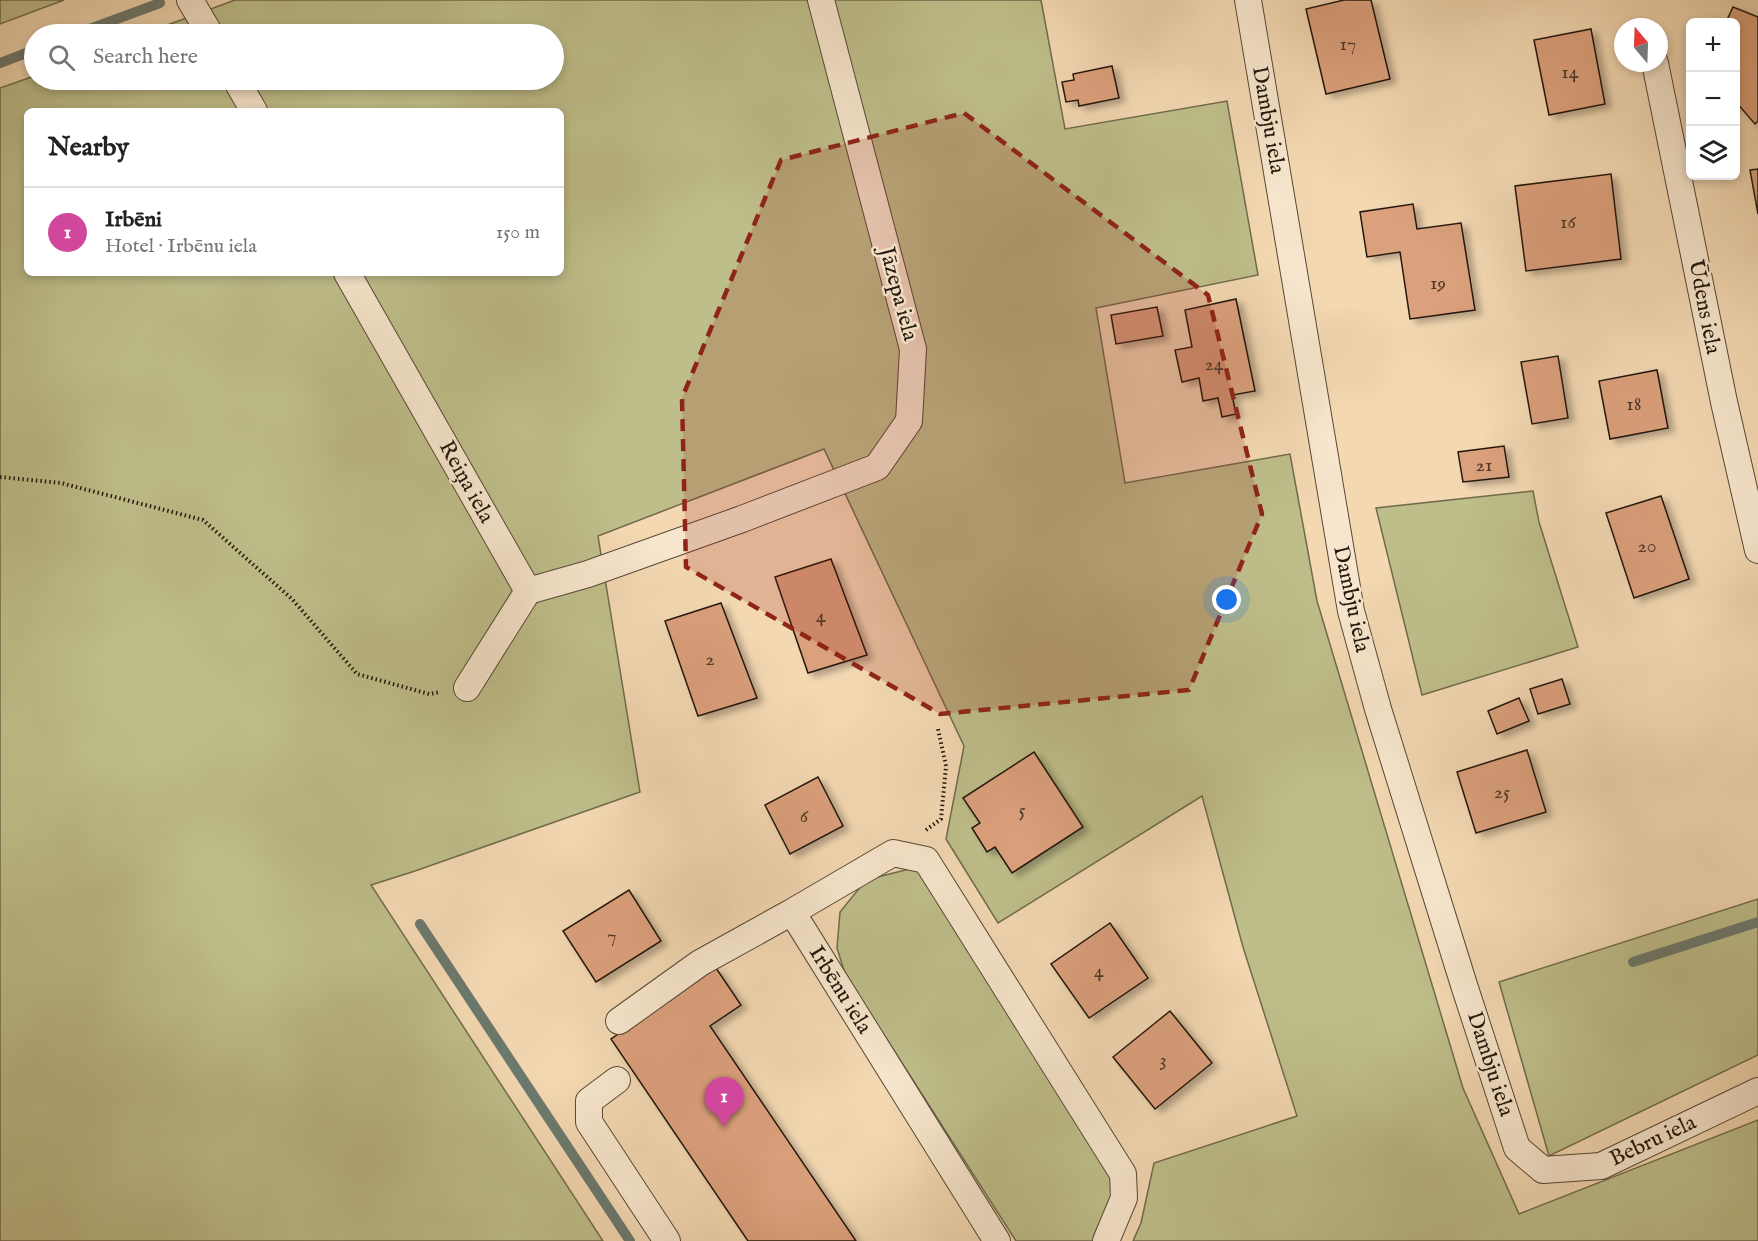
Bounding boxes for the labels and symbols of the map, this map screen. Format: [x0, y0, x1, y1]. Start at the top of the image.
north arrow [1614, 18, 1668, 72]
house number: 17 [1340, 32, 1356, 57]
house number: 14 [1561, 60, 1579, 85]
street label: Dambju iela [1245, 64, 1291, 176]
house number: 16 [1560, 210, 1577, 235]
street label: Jāzepa iela [871, 241, 924, 344]
street label: Ūdens iela [1681, 257, 1727, 357]
house number: 19 [1430, 271, 1446, 296]
house number: 24 [1204, 352, 1224, 377]
house number: 18 [1626, 392, 1642, 417]
street label: Reiņa iela [432, 436, 500, 529]
house number: 21 [1476, 453, 1492, 478]
house number: 20 [1637, 534, 1657, 559]
street label: Dambju iela [1326, 543, 1376, 656]
your location [1212, 585, 1241, 614]
house number: 4 [816, 604, 826, 629]
house number: 2 [705, 647, 715, 672]
house number: 25 [1494, 780, 1510, 805]
house number: 5 [1018, 798, 1026, 823]
house number: 6 [800, 804, 809, 829]
house number: 7 [607, 924, 617, 949]
street label: Irbēnu iela [802, 941, 878, 1040]
house number: 4 [1094, 959, 1104, 984]
street label: Dambju iela [1460, 1008, 1520, 1120]
house number: 3 [1159, 1048, 1167, 1073]
pin: 1 [704, 1078, 744, 1127]
street label: Bebru iela [1605, 1109, 1701, 1173]

